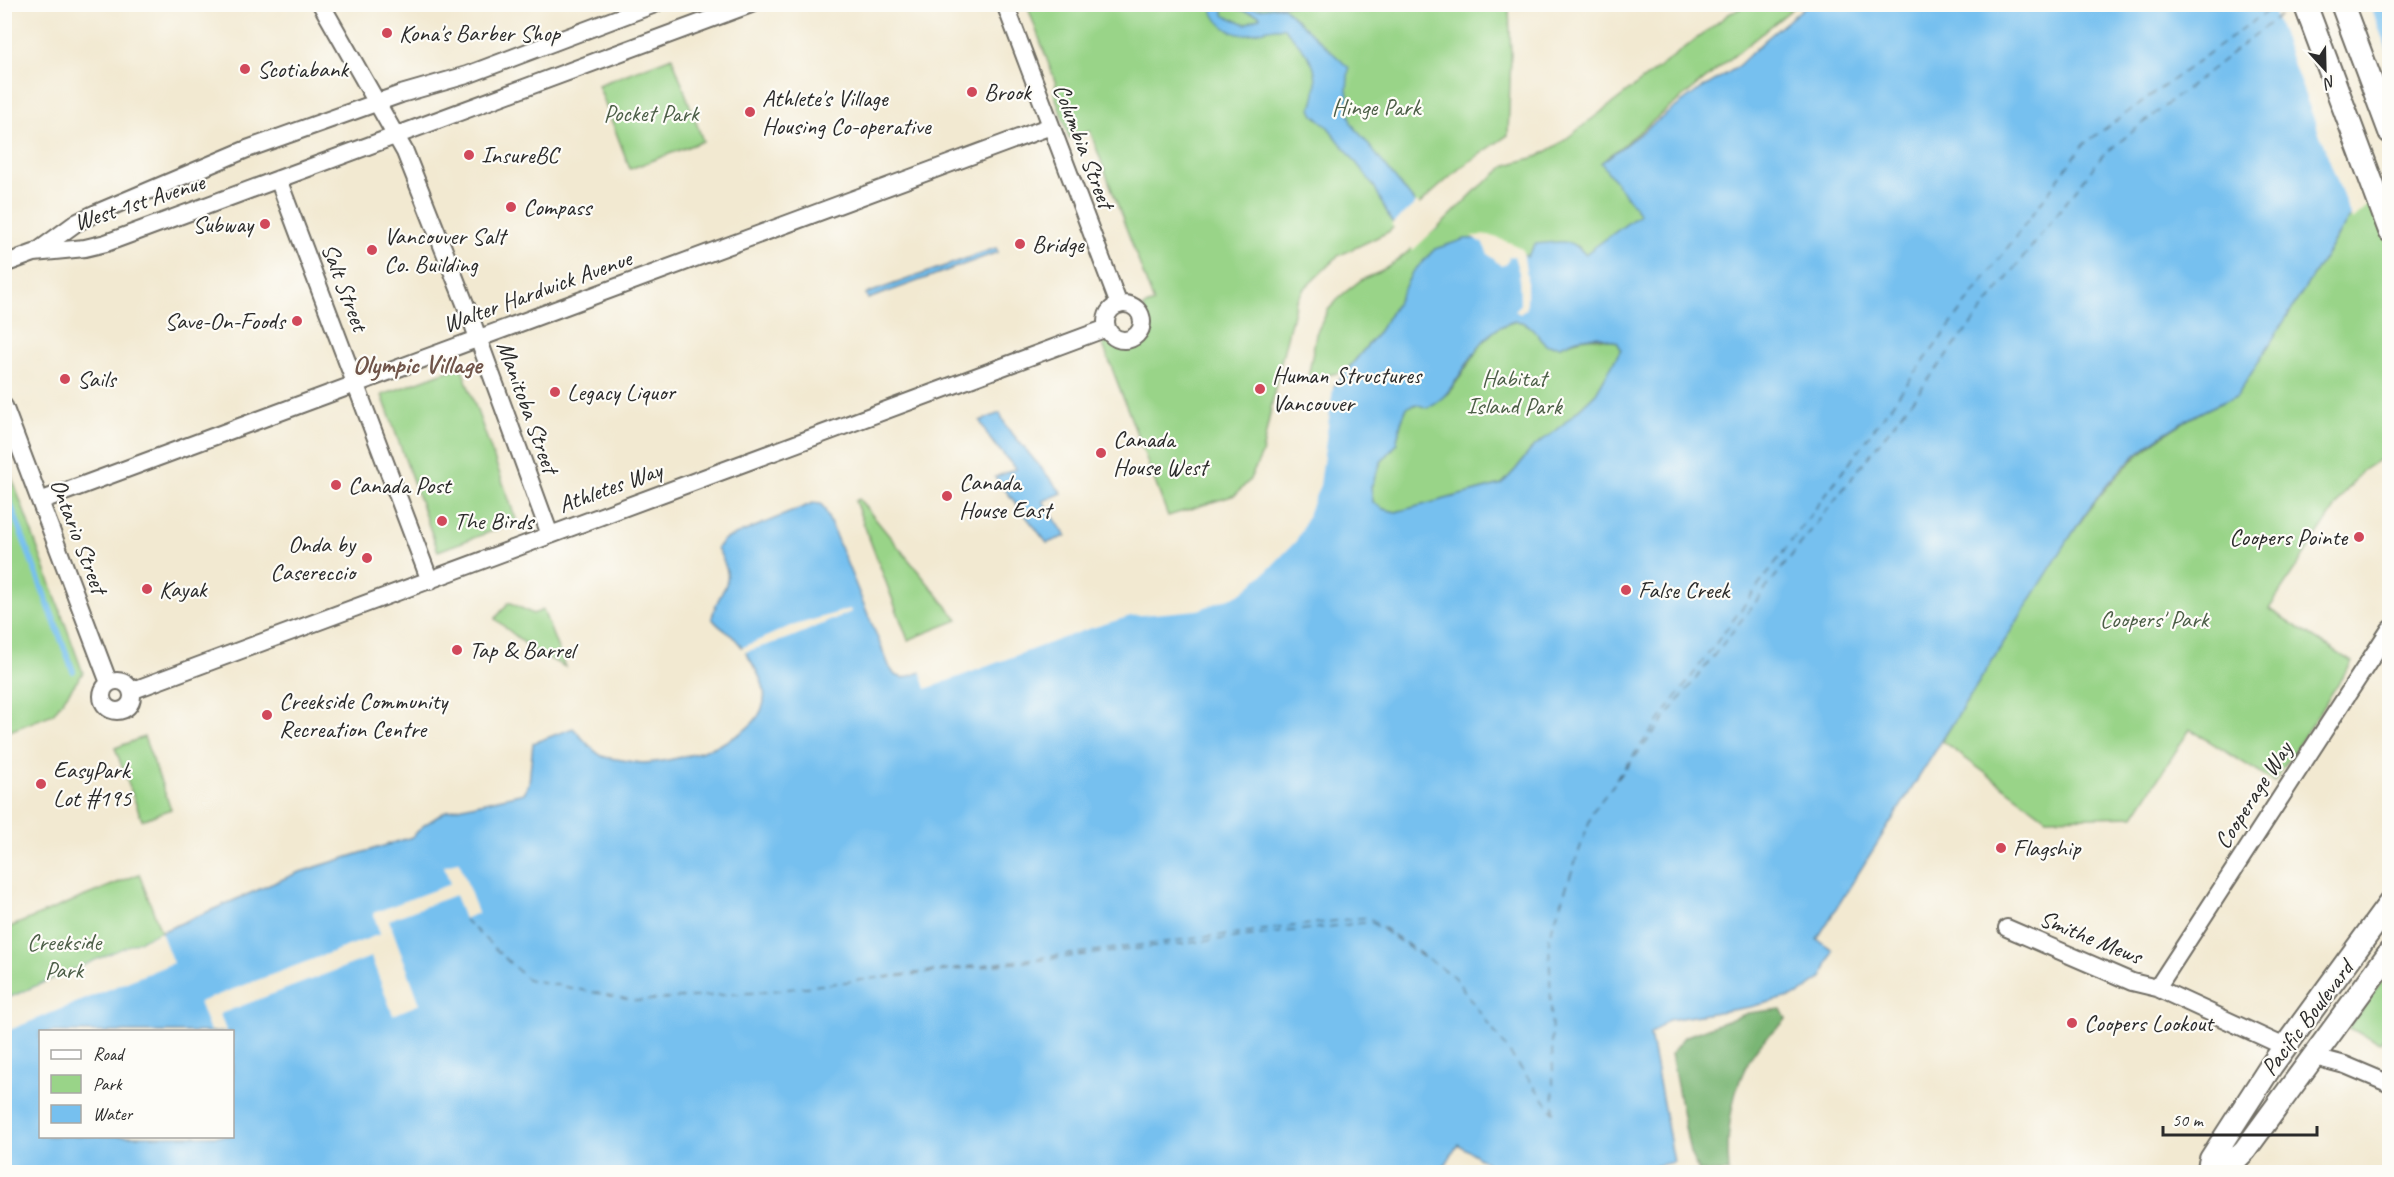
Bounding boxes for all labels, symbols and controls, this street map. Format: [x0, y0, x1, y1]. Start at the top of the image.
place label: Kona's Barber Shop [399, 18, 562, 48]
marker: Kona's Barber Shop [380, 26, 394, 40]
north arrow [2295, 39, 2355, 99]
place label: Scotiabank [257, 54, 350, 84]
marker: Scotiabank [238, 62, 252, 76]
text: N [2319, 71, 2339, 94]
place label: Brook [984, 77, 1033, 107]
street label: Columbia Street [1047, 80, 1123, 215]
place label: Athlete's Village Housing Co-operative [762, 83, 933, 141]
marker: Brook [965, 85, 979, 99]
park label: Hinge Park [1332, 92, 1423, 122]
park label: Pocket Park [603, 98, 701, 128]
marker: Athlete's Village Housing Co-operative [743, 105, 757, 119]
place label: InsureBC [481, 140, 562, 170]
marker: InsureBC [462, 148, 476, 162]
street label: West 1st Avenue [70, 166, 210, 237]
place label: Compass [523, 192, 594, 222]
marker: Compass [504, 200, 518, 214]
place label: Subway [193, 209, 255, 239]
marker: Subway [258, 217, 272, 231]
place label: Vancouver Salt Co. Building [384, 221, 508, 279]
place label: Bridge [1032, 229, 1086, 259]
marker: Bridge [1013, 237, 1027, 251]
street label: Salt Street [315, 239, 376, 337]
street label: Walter Hardwick Avenue [439, 242, 638, 339]
marker: Vancouver Salt Co. Building [365, 243, 379, 257]
place label: Save-On-Foods [164, 306, 287, 336]
marker: Save-On-Foods [290, 314, 304, 328]
street label: Manitoba Street [490, 337, 567, 480]
district label: Olympic Village [353, 348, 484, 381]
place label: Human Structures Vancouver [1272, 360, 1423, 418]
park label: Habitat Island Park [1466, 363, 1564, 421]
place label: Sails [77, 364, 117, 394]
marker: Sails [58, 372, 72, 386]
place label: Legacy Liquor [567, 377, 677, 407]
marker: Human Structures Vancouver [1253, 382, 1267, 396]
marker: Legacy Liquor [548, 385, 562, 399]
place label: Canada House West [1113, 424, 1210, 482]
marker: Canada House West [1094, 446, 1108, 460]
street label: Athletes Way [554, 454, 667, 520]
place label: Canada House East [959, 467, 1054, 525]
place label: Canada Post [348, 470, 452, 500]
street label: Ontario Street [43, 474, 116, 601]
marker: Canada Post [329, 478, 343, 492]
marker: Canada House East [940, 489, 954, 503]
place label: The Birds [454, 506, 536, 536]
marker: The Birds [435, 514, 449, 528]
place label: Coopers Pointe [2229, 522, 2349, 552]
place label: Onda by Casereccio [270, 529, 358, 587]
marker: Coopers Pointe [2352, 530, 2366, 544]
marker: Onda by Casereccio [360, 551, 374, 565]
place label: Kayak [159, 574, 209, 604]
place label: False Creek [1638, 575, 1731, 605]
marker: Kayak [140, 582, 154, 596]
marker: False Creek [1619, 583, 1633, 597]
park label: Coopers' Park [2100, 604, 2211, 634]
place label: Tap & Barrel [469, 635, 579, 665]
marker: Tap & Barrel [450, 643, 464, 657]
place label: Creekside Community Recreation Centre [279, 686, 449, 744]
marker: Creekside Community Recreation Centre [260, 708, 274, 722]
street label: Cooperage Way [2207, 734, 2300, 854]
place label: EasyPark Lot #195 [53, 755, 132, 813]
marker: EasyPark Lot #195 [34, 777, 48, 791]
place label: Flagship [2013, 833, 2082, 863]
marker: Flagship [1994, 841, 2008, 855]
street label: Smithe Mews [2035, 903, 2148, 972]
park label: Creekside Park [27, 927, 103, 985]
street label: Pacific Boulevard [2254, 952, 2362, 1082]
place label: Coopers Lookout [2084, 1008, 2215, 1038]
marker: Coopers Lookout [2065, 1016, 2079, 1030]
legend [39, 1030, 234, 1138]
text: Road [93, 1043, 126, 1065]
text: Park [93, 1073, 123, 1095]
scale bar [2163, 1099, 2318, 1137]
text: Water [93, 1103, 134, 1125]
text: 50 m [2172, 1109, 2205, 1131]

